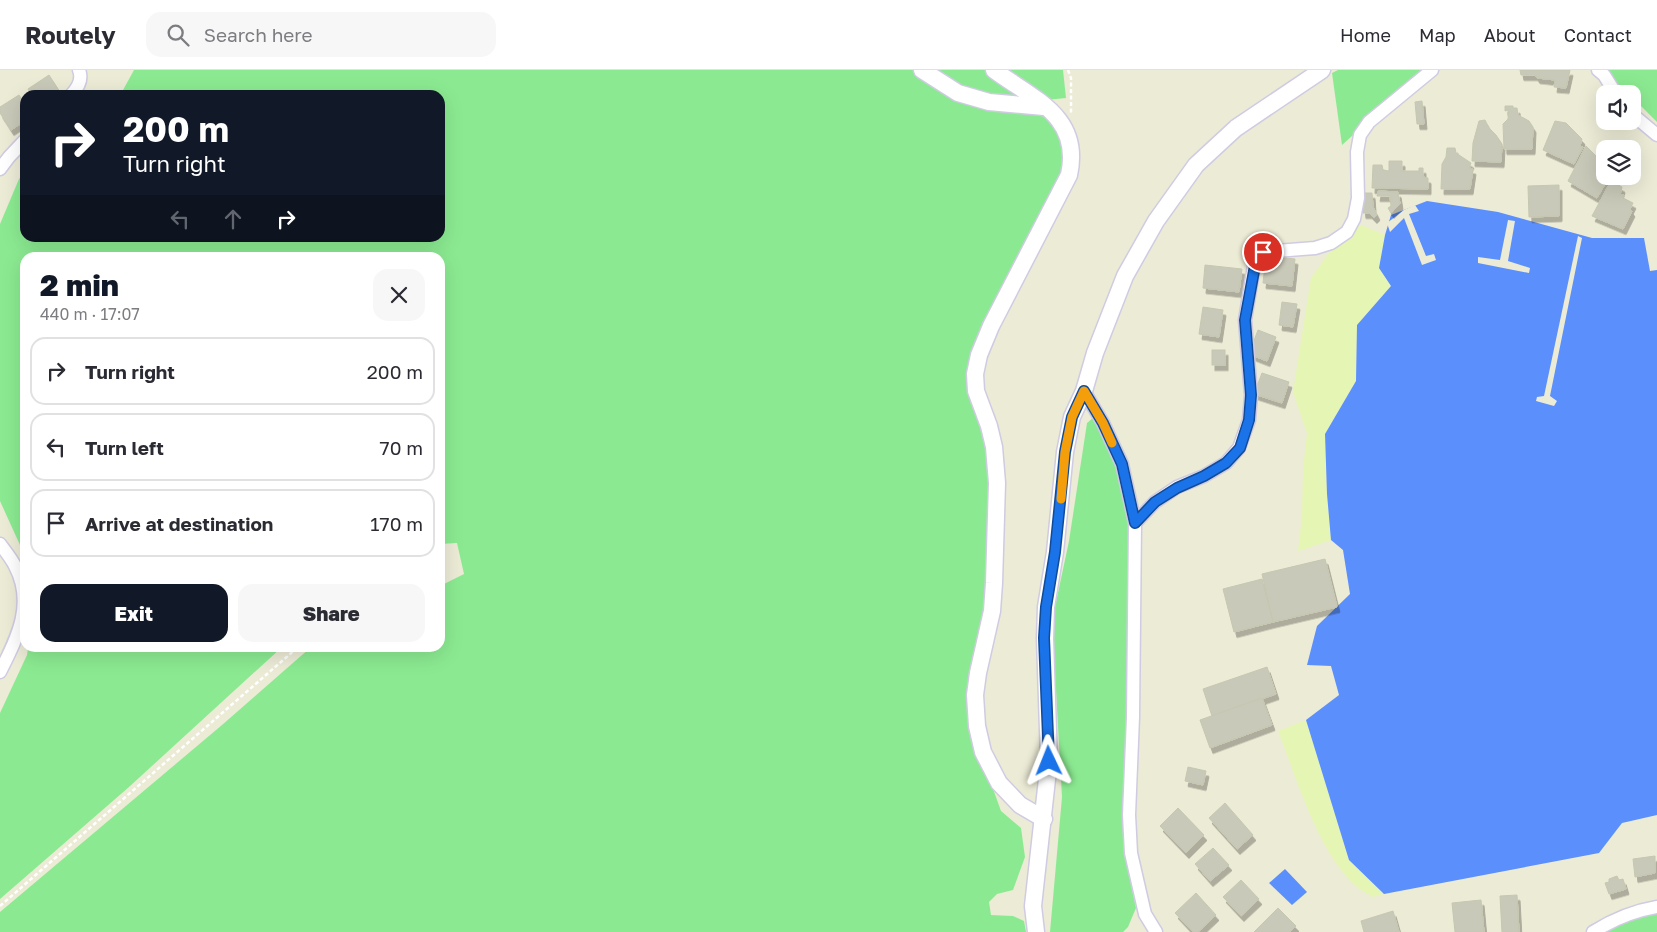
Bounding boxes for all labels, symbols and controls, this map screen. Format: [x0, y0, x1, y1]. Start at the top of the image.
search box [146, 12, 496, 57]
text: Routely [25, 20, 116, 49]
icon: search [164, 21, 192, 49]
text: Search here [204, 23, 313, 46]
text: Home [1340, 24, 1391, 46]
text: Map [1419, 24, 1456, 46]
text: About [1484, 24, 1536, 46]
text: Contact [1564, 24, 1632, 46]
map controls [1596, 85, 1641, 185]
button: sound [1596, 85, 1641, 130]
text: 200 m [123, 108, 229, 150]
icon: right [40, 110, 105, 175]
button: layers [1596, 140, 1641, 185]
text: Turn right [123, 150, 226, 177]
icon: left [166, 205, 194, 233]
icon: ahead [219, 205, 247, 233]
icon: right [272, 205, 300, 233]
pin [1242, 231, 1284, 273]
icon: arrive [1249, 238, 1277, 266]
text: 2 min [40, 267, 119, 303]
button: close [373, 269, 425, 321]
text: 440 m · 17:07 [40, 304, 140, 324]
icon: right [42, 357, 70, 385]
text: Turn right [85, 360, 175, 383]
text: 200 m [367, 360, 423, 383]
icon: left [42, 433, 70, 461]
text: Turn left [85, 436, 164, 459]
text: 70 m [380, 436, 423, 459]
icon: arrive [42, 509, 70, 537]
text: Arrive at destination [85, 512, 273, 535]
text: 170 m [370, 512, 423, 535]
button: Exit [40, 584, 228, 642]
button: Share [238, 584, 425, 642]
position arrow [1022, 734, 1074, 786]

